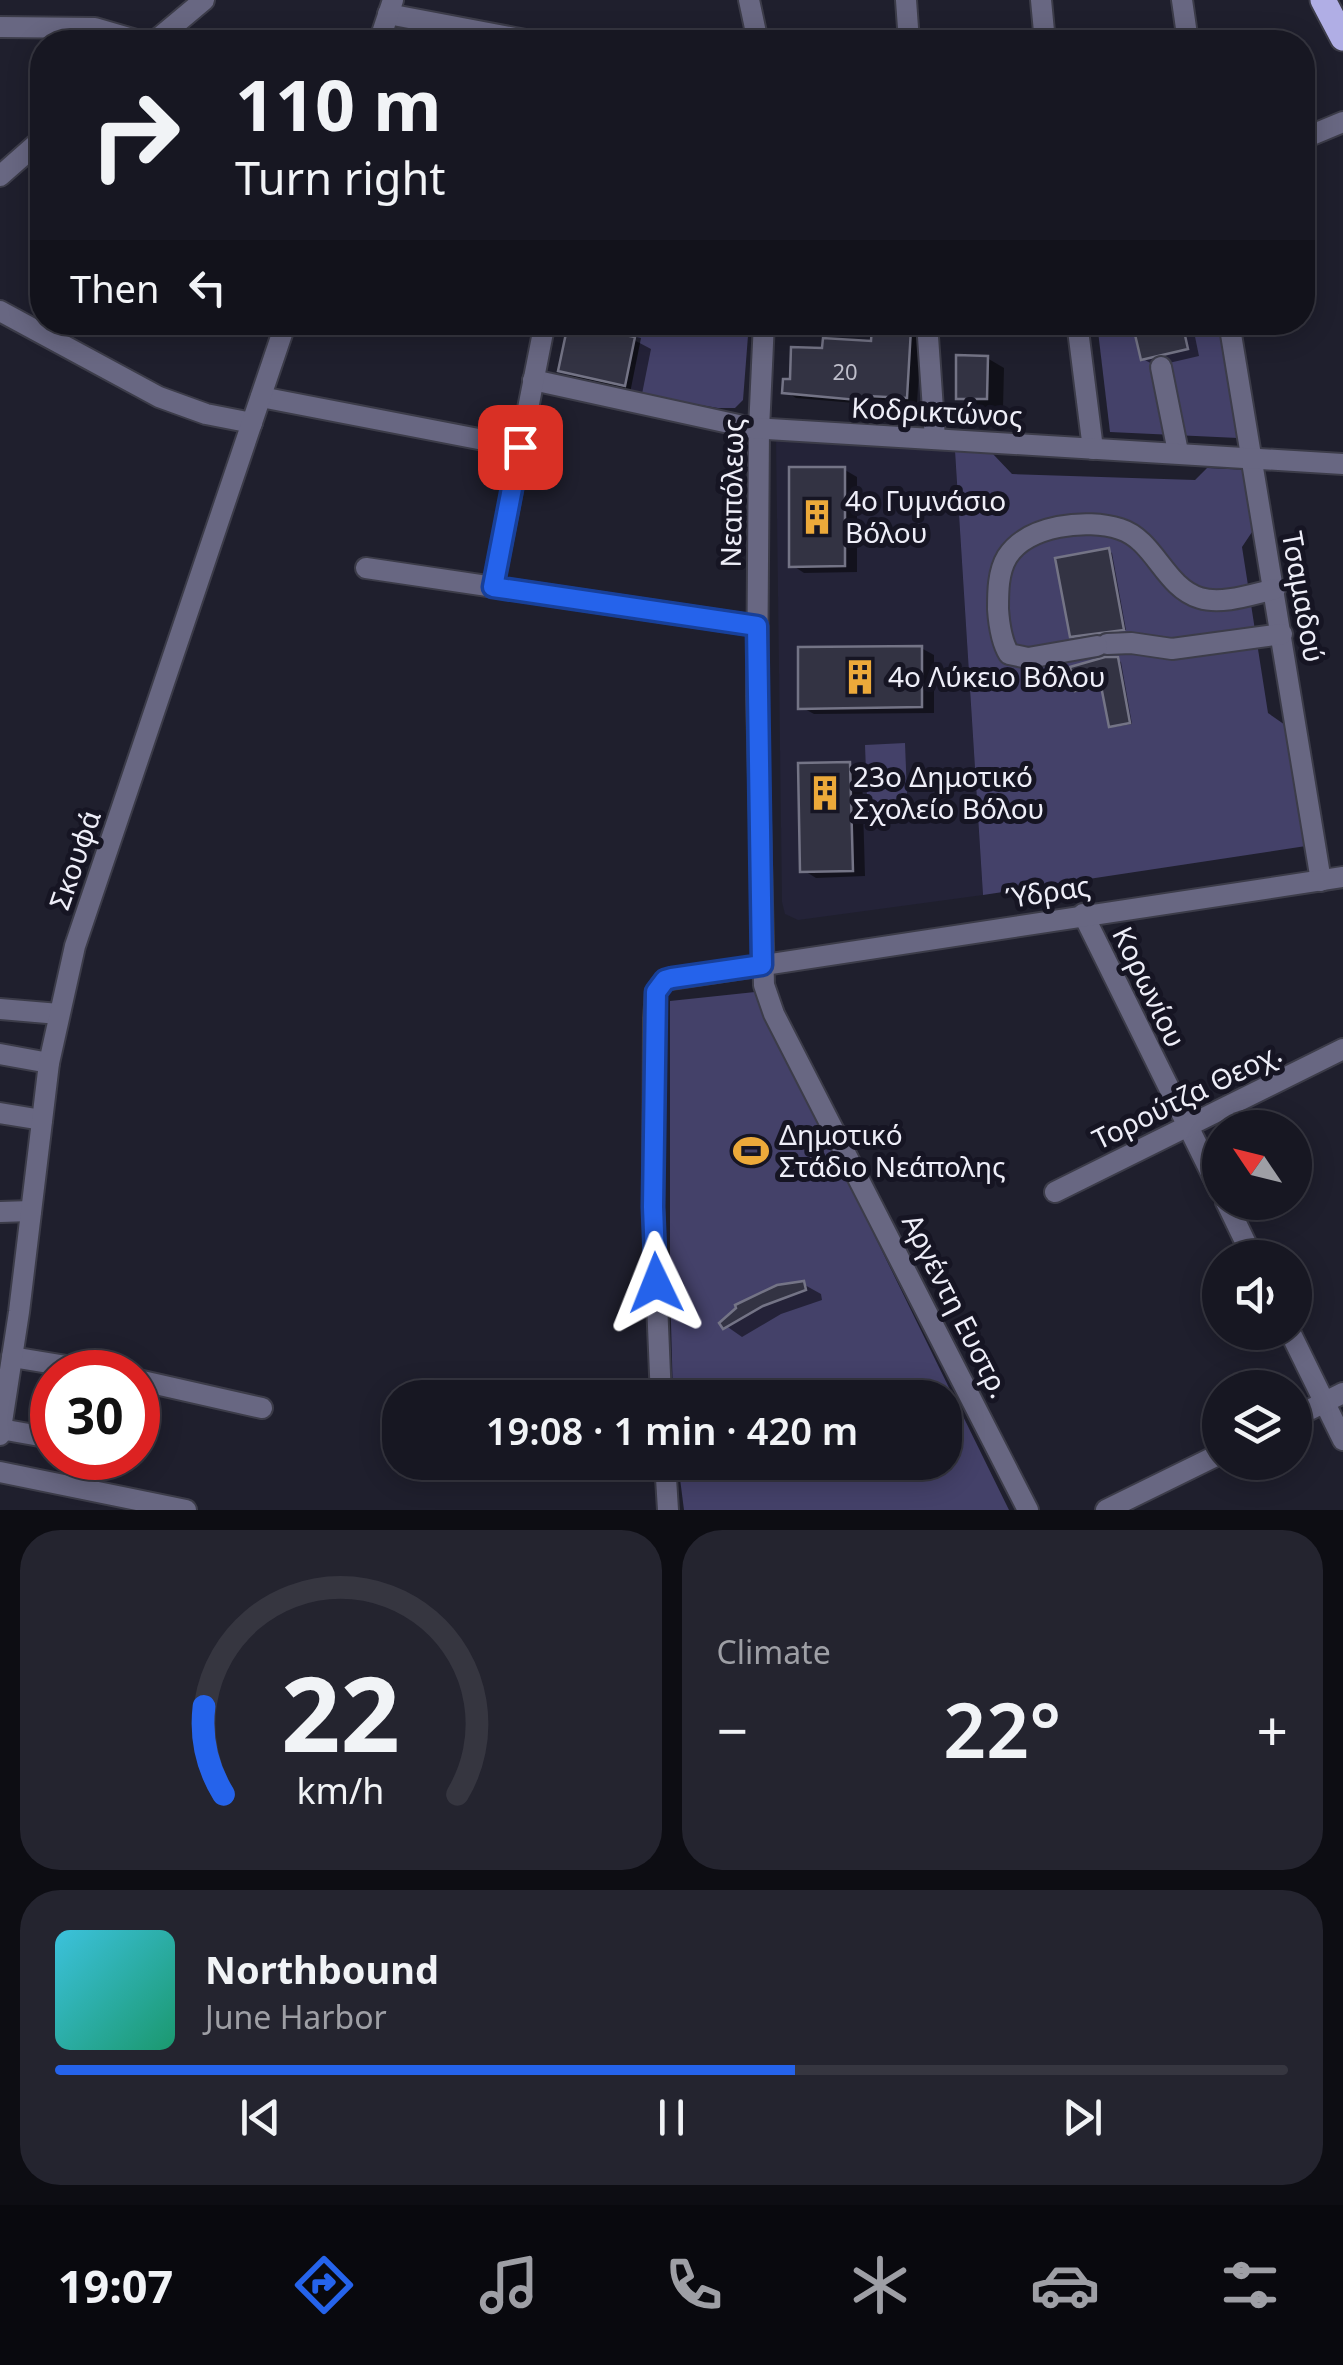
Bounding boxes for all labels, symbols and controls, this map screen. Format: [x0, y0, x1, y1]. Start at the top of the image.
text: 110 m [235, 56, 442, 152]
icon: right [70, 70, 200, 200]
text: Turn right [235, 147, 446, 208]
icon: left [180, 260, 235, 315]
text: Then [70, 262, 160, 314]
house number: 20 [832, 356, 858, 386]
street label: Κοδρικτώνος [850, 388, 1024, 434]
pin [478, 405, 563, 490]
street label: Νεαπόλεως [711, 418, 751, 568]
icon: arrive [493, 420, 548, 475]
place label: 4ο Γυμνάσιο Βόλου [845, 481, 1006, 551]
building icon: 4ο Γυμνάσιο Βόλου [798, 498, 836, 536]
street label: Τσαμαδού [1274, 528, 1334, 665]
place label: 4ο Λύκειο Βόλου [888, 657, 1106, 695]
building icon: 4ο Λύκειο Βόλου [841, 658, 879, 696]
place label: 23ο Δημοτικό Σχολείο Βόλου [853, 757, 1044, 827]
building icon: 23ο Δημοτικό Σχολείο Βόλου [806, 774, 844, 812]
street label: Σκουφά [39, 805, 109, 914]
street label: Ύδρας [1003, 866, 1093, 916]
street label: Κορωνίου [1104, 920, 1195, 1053]
street label: Τορούτζα Θεοχ. [1086, 1033, 1288, 1157]
north arrow [1202, 1110, 1312, 1220]
map controls [1202, 1110, 1312, 1480]
place label: Δημοτικό Στάδιο Νεάπολης [779, 1115, 1006, 1185]
sports icon: Δημοτικό Στάδιο Νεάπολης [732, 1132, 770, 1170]
street label: Αργέντη Ευστρ. [894, 1207, 1020, 1404]
position arrow [604, 1231, 708, 1335]
button: sound [1202, 1240, 1312, 1350]
speed limit sign: 30 [30, 1350, 160, 1480]
button: layers [1202, 1370, 1312, 1480]
text: 19:08 · 1 min · 420 m [486, 1404, 858, 1456]
text: Climate [717, 1630, 831, 1673]
text: 22 [281, 1641, 400, 1782]
text: 22° [943, 1678, 1061, 1780]
text: − [717, 1692, 748, 1767]
text: + [1257, 1692, 1288, 1767]
text: km/h [297, 1766, 385, 1814]
text: Northbound [205, 1943, 439, 1995]
text: June Harbor [205, 1995, 387, 2038]
icon: previous [233, 2090, 288, 2145]
icon: pause [644, 2090, 699, 2145]
icon: next [1055, 2090, 1110, 2145]
icon: directions [289, 2250, 359, 2320]
icon: music [474, 2250, 544, 2320]
icon: phone [659, 2250, 729, 2320]
icon: climate [845, 2250, 915, 2320]
icon: car [1030, 2250, 1100, 2320]
icon: filters [1215, 2250, 1285, 2320]
text: 19:07 [58, 2255, 173, 2316]

